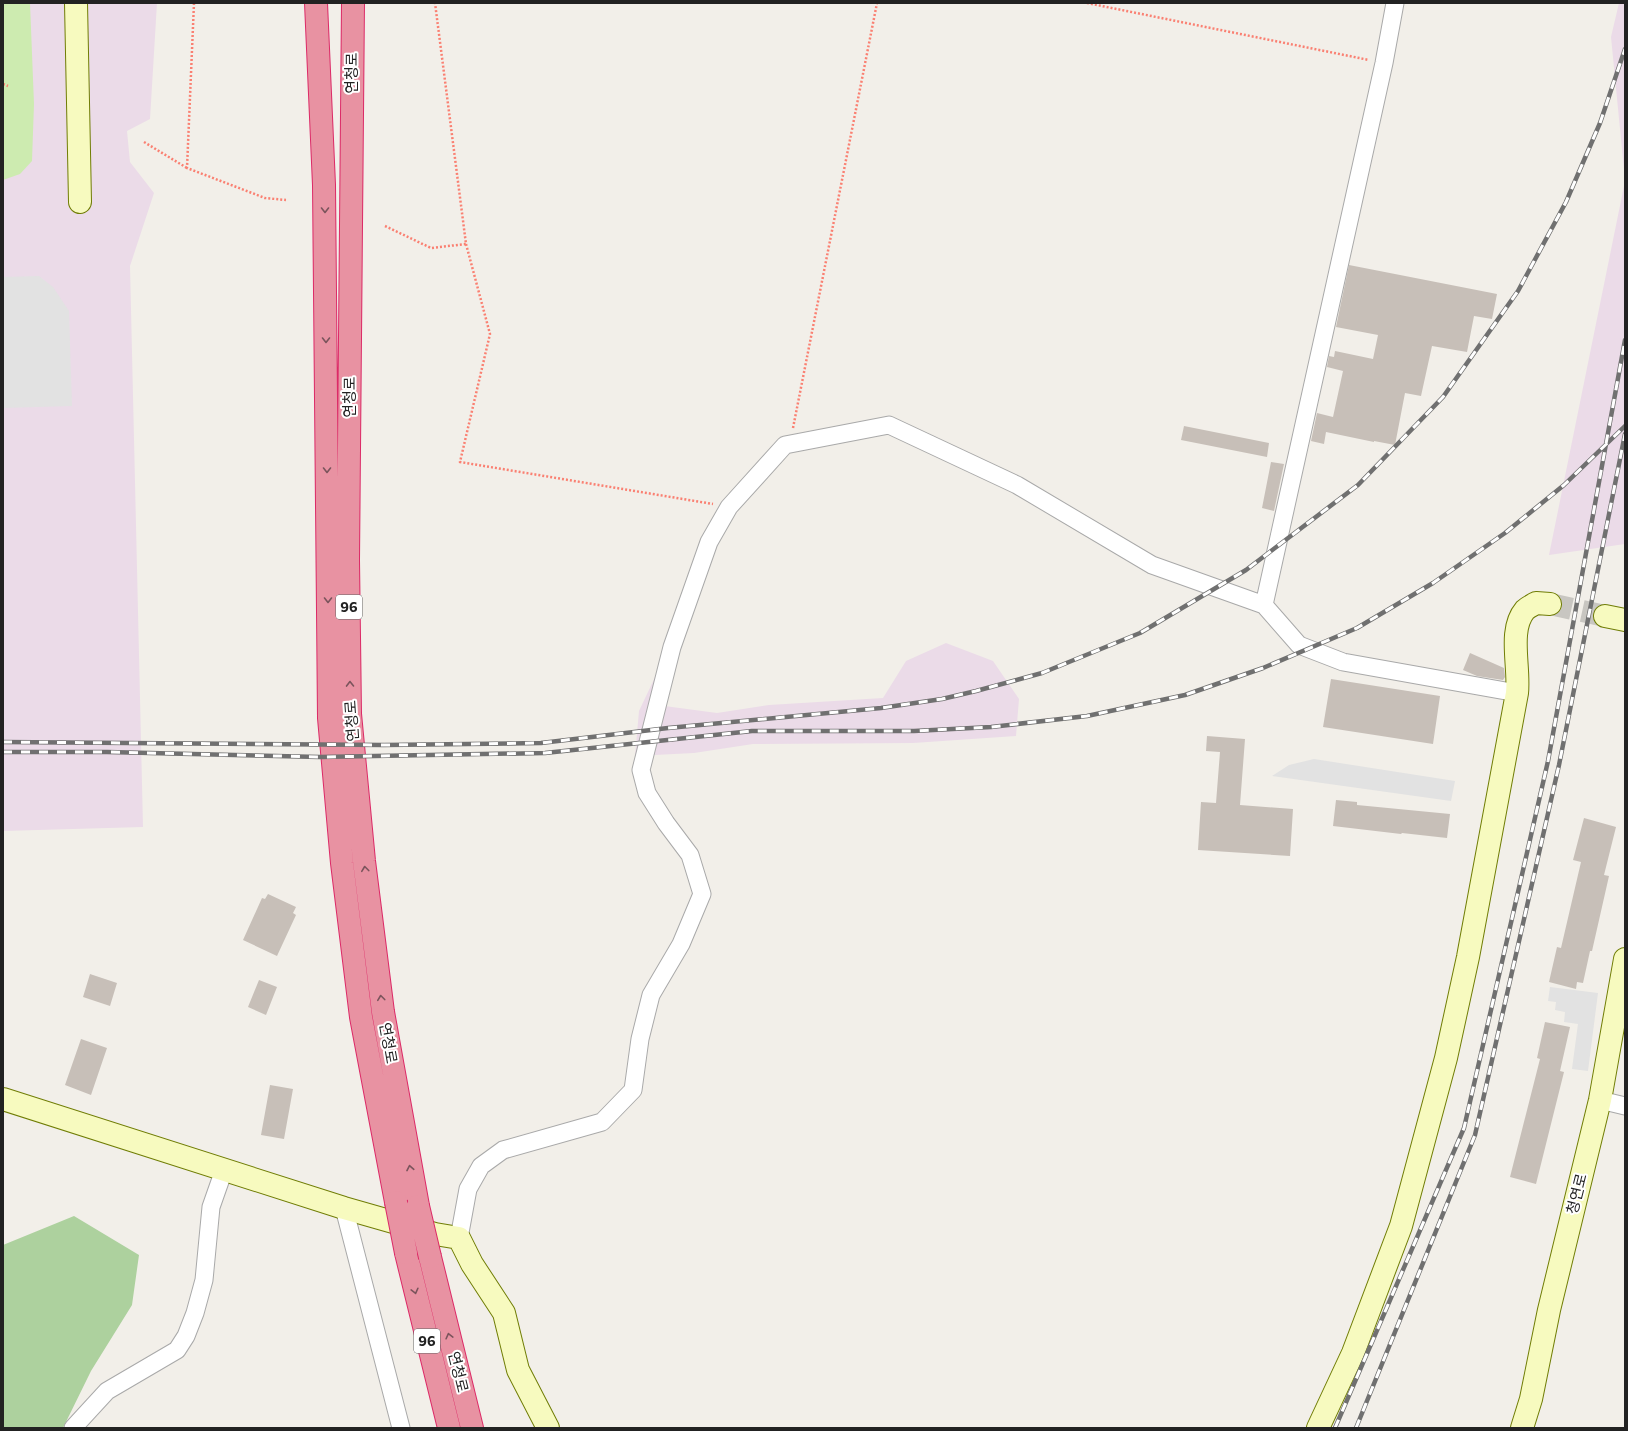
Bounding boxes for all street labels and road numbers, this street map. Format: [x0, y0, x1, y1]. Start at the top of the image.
street label: 연청로 [342, 52, 360, 94]
street label: 연청로 [340, 376, 358, 418]
road number: 96 [336, 595, 362, 619]
street label: 연청로 [341, 700, 361, 742]
street label: 연청로 [377, 1021, 401, 1065]
street label: 청연로 [1562, 1171, 1590, 1216]
road number: 96 [414, 1329, 440, 1353]
street label: 연청로 [445, 1349, 473, 1394]

